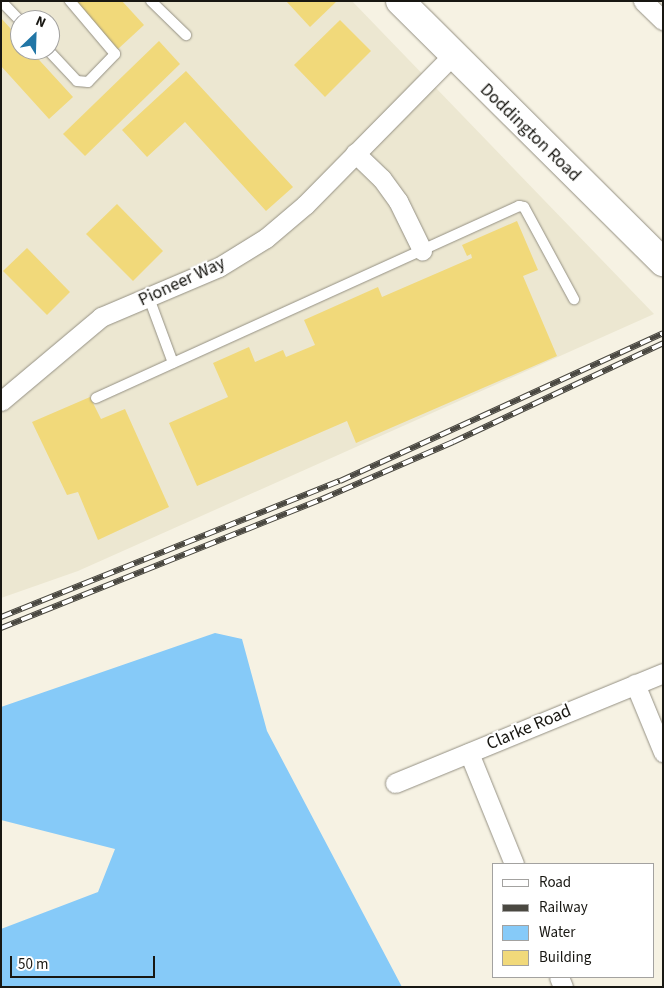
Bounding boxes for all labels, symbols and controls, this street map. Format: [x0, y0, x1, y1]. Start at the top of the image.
north arrow [10, 10, 60, 60]
text: N [32, 11, 49, 33]
street label: Doddington Road [475, 79, 585, 187]
street label: Pioneer Way [135, 253, 229, 311]
street label: Clarke Road [483, 700, 575, 756]
legend [492, 863, 654, 978]
text: Road [539, 872, 571, 893]
text: Railway [539, 897, 588, 918]
text: Water [539, 922, 575, 943]
scale bar [12, 946, 158, 978]
text: Building [539, 947, 591, 968]
text: 50 m [18, 954, 48, 975]

